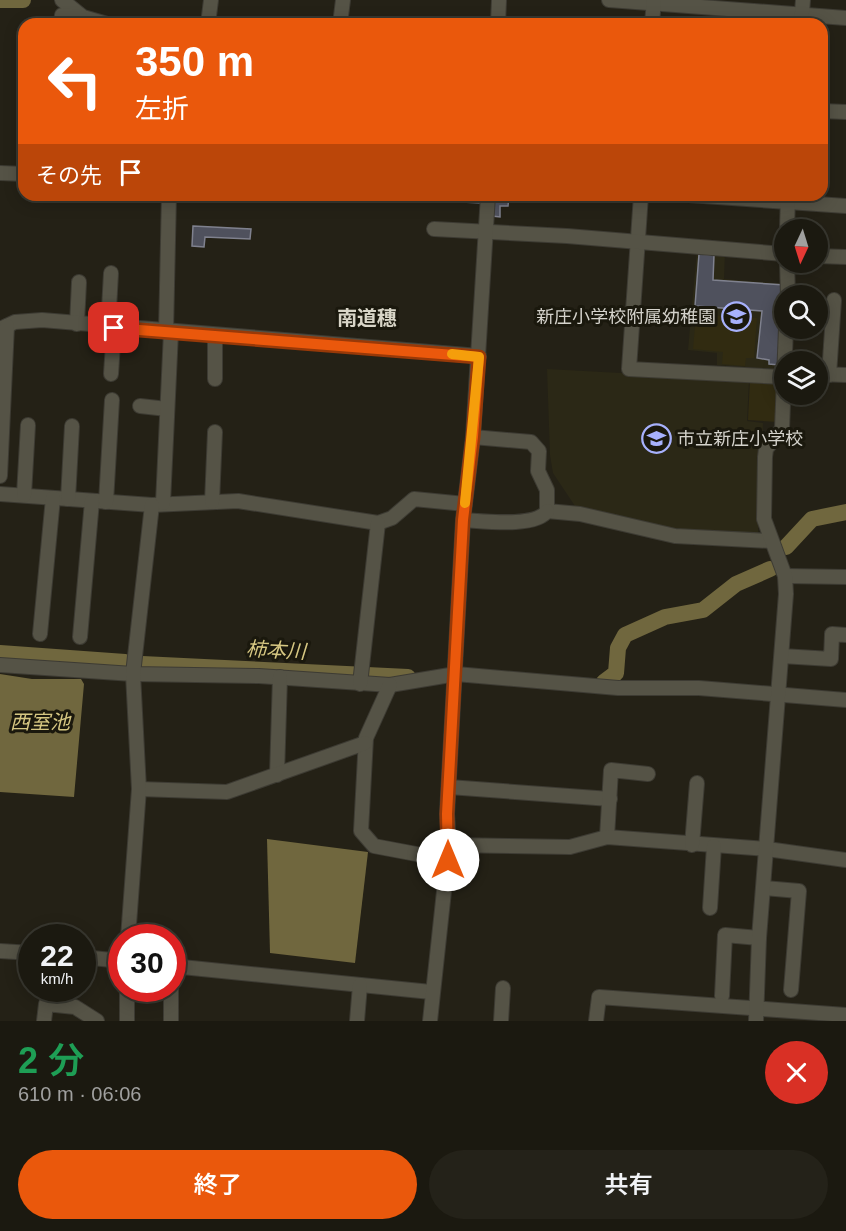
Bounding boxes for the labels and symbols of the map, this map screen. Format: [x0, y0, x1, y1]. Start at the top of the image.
north arrow [774, 219, 828, 273]
school or university icon: 新庄小学校附属幼稚園 [721, 301, 753, 333]
pin [88, 302, 139, 353]
district label: 南道穗 [337, 307, 397, 329]
place label: 新庄小学校附属幼稚園 [536, 307, 716, 327]
school or university icon: 市立新庄小学校 [640, 423, 672, 455]
place label: 市立新庄小学校 [677, 429, 803, 449]
water label: 柿本川 [245, 637, 309, 663]
water label: 西室池 [10, 711, 72, 733]
position arrow [416, 828, 480, 892]
speed limit sign: 30 [108, 924, 186, 1002]

